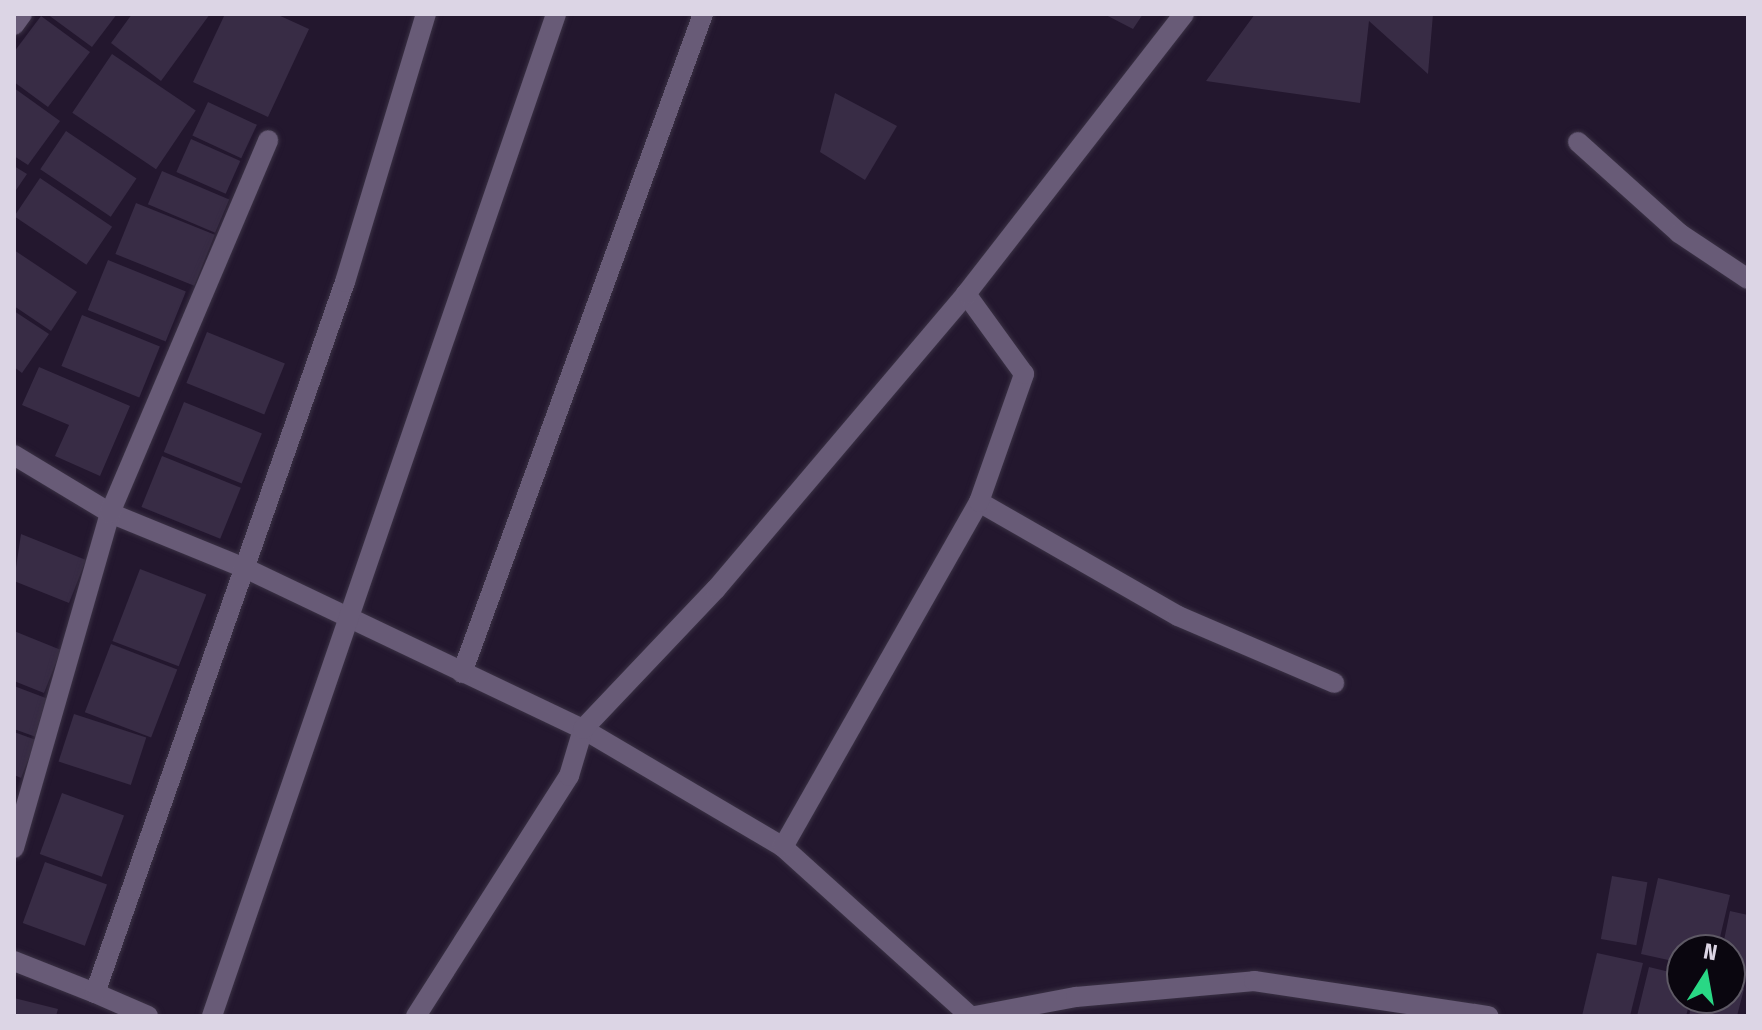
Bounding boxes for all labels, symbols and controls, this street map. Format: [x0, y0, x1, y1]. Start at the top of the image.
north arrow [1666, 934, 1746, 1014]
text: N [1701, 937, 1719, 966]

